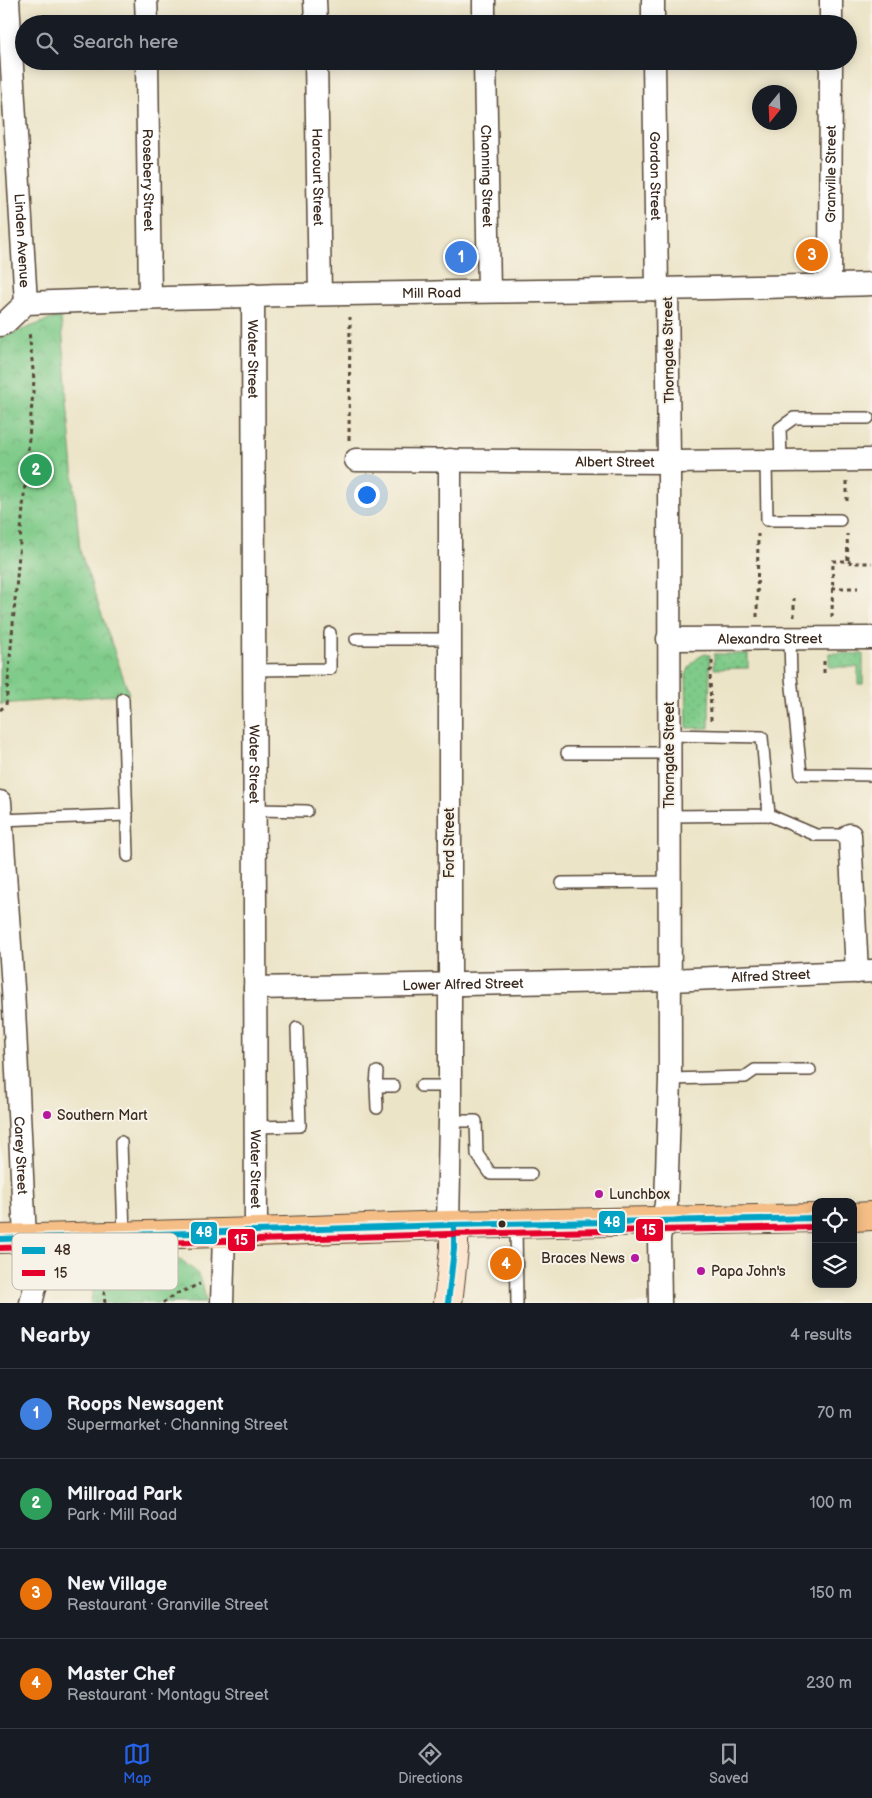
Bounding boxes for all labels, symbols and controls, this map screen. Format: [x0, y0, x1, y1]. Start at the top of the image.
search box [15, 15, 857, 70]
icon: search [33, 29, 61, 57]
text: Search here [73, 31, 178, 54]
north arrow [752, 85, 797, 130]
street label: Channing Street [477, 124, 496, 228]
street label: Granville Street [822, 124, 840, 223]
street label: Harcourt Street [308, 128, 327, 227]
street label: Rosebery Street [139, 129, 157, 232]
street label: Gordon Street [646, 131, 664, 221]
street label: Linden Avenue [11, 193, 33, 288]
pin: 3 [796, 236, 828, 274]
pin: 1 [445, 238, 477, 276]
street label: Mill Road [402, 284, 461, 302]
street label: Thorngate Street [659, 296, 678, 404]
street label: Water Street [244, 319, 261, 399]
pin: 2 [20, 451, 52, 489]
street label: Albert Street [575, 453, 655, 471]
your location [354, 482, 380, 508]
street label: Alexandra Street [718, 630, 823, 648]
street label: Thorngate Street [661, 701, 678, 808]
street label: Water Street [245, 724, 263, 804]
street label: Ford Street [441, 807, 458, 878]
street label: Alfred Street [731, 966, 811, 986]
street label: Lower Alfred Street [402, 975, 524, 994]
place label: Southern Mart [57, 1107, 148, 1124]
marker: Southern Mart [41, 1109, 53, 1121]
street label: Carey Street [10, 1116, 31, 1196]
street label: Water Street [247, 1129, 264, 1209]
place label: Lunchbox [609, 1186, 670, 1203]
marker: Lunchbox [593, 1188, 605, 1200]
map controls [812, 1198, 857, 1288]
button: locate [812, 1198, 857, 1243]
line badge: 48 [598, 1210, 626, 1234]
text: 48 [604, 1214, 620, 1231]
line badge: 15 [635, 1218, 664, 1242]
unlabelled marker [497, 1219, 507, 1229]
line badge: 48 [190, 1221, 218, 1245]
text: 15 [642, 1222, 656, 1239]
text: 48 [196, 1224, 212, 1241]
line badge: 15 [227, 1228, 256, 1252]
text: 15 [234, 1232, 248, 1249]
legend [12, 1233, 178, 1290]
text: 48 [54, 1242, 71, 1259]
button: layers [812, 1243, 857, 1288]
pin: 4 [490, 1245, 522, 1283]
place label: Braces News [541, 1250, 625, 1267]
marker: Braces News [629, 1252, 641, 1264]
place label: Papa John's [711, 1263, 786, 1280]
text: 15 [54, 1265, 67, 1282]
marker: Papa John's [695, 1265, 707, 1277]
text: Nearby [20, 1323, 90, 1348]
text: 4 results [790, 1326, 852, 1345]
text: Roops Newsagent [67, 1393, 224, 1416]
text: 1 [33, 1404, 39, 1423]
text: 70 m [817, 1404, 852, 1423]
text: Supermarket · Channing Street [67, 1416, 288, 1435]
text: Millroad Park [67, 1483, 182, 1506]
text: 2 [31, 1494, 41, 1513]
text: 100 m [809, 1494, 852, 1513]
text: Park · Mill Road [67, 1506, 177, 1525]
text: New Village [67, 1573, 167, 1596]
text: 3 [31, 1584, 41, 1603]
text: 150 m [810, 1584, 852, 1603]
text: Restaurant · Granville Street [67, 1596, 268, 1615]
text: Master Chef [67, 1663, 175, 1686]
text: 4 [31, 1674, 41, 1693]
text: 230 m [806, 1674, 852, 1693]
text: Restaurant · Montagu Street [67, 1686, 269, 1705]
tab: Map [123, 1740, 152, 1787]
tab: Directions [398, 1740, 463, 1787]
tab: Saved [709, 1740, 749, 1787]

